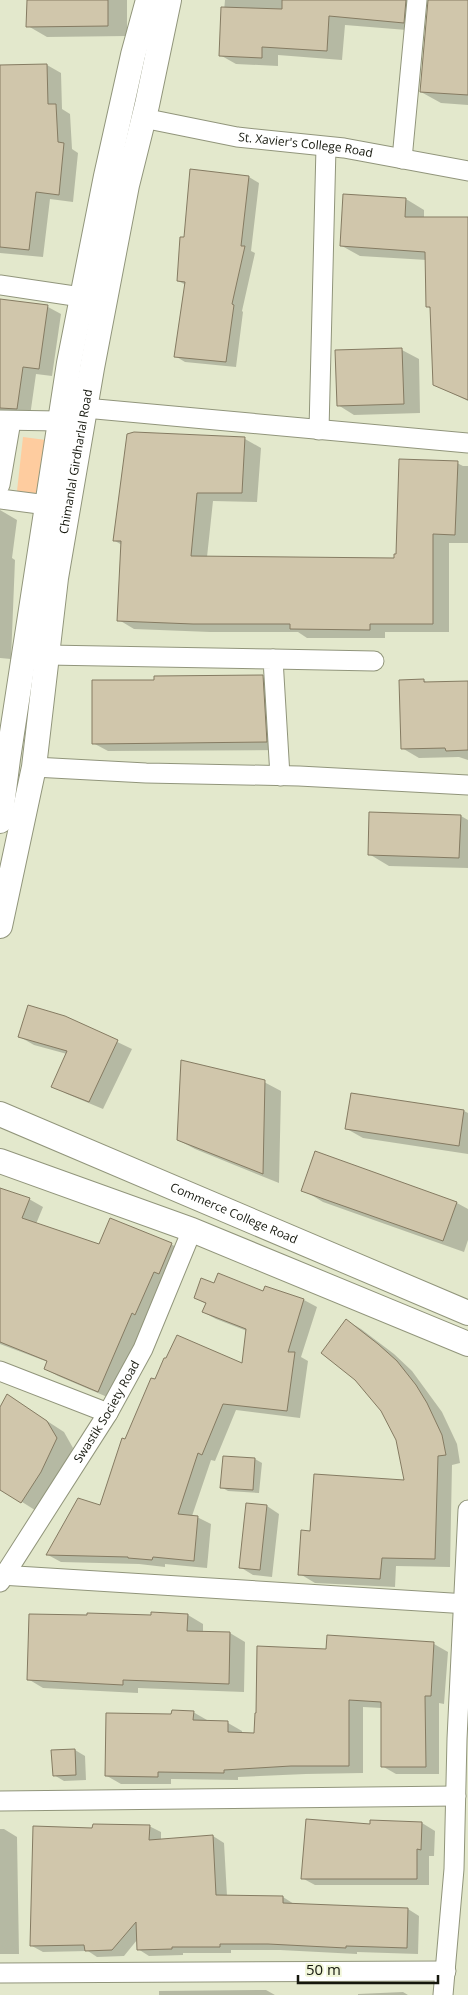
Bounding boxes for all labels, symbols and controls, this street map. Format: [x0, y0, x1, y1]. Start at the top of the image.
street label: St. Xavier's College Road [237, 128, 374, 161]
street label: Chimanlal Girdharlal Road [55, 388, 96, 535]
street label: Commerce College Road [168, 1178, 300, 1248]
street label: Swastik Society Road [69, 1357, 143, 1466]
scale bar [298, 1952, 438, 1984]
text: 50 m [306, 1959, 341, 1979]

